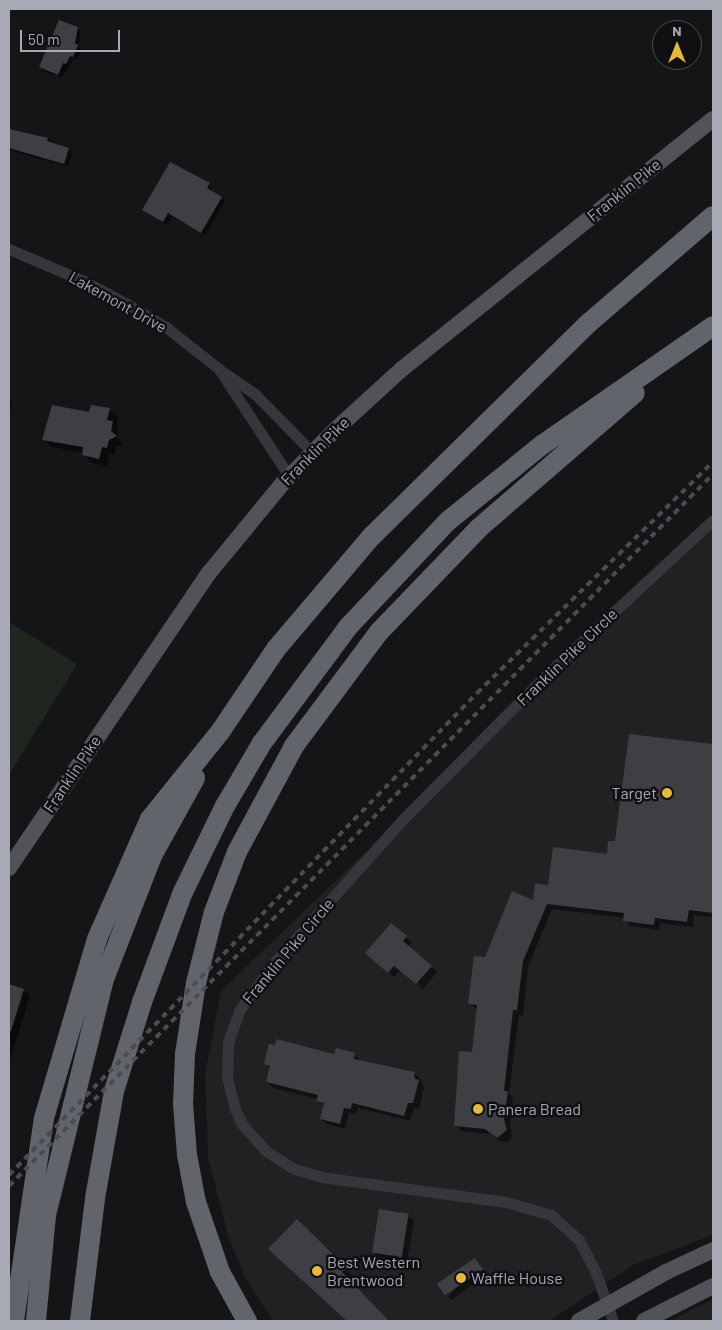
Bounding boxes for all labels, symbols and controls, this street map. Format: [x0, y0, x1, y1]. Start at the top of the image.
scale bar [22, 20, 122, 52]
north arrow [652, 20, 702, 70]
text: N [672, 22, 682, 39]
text: 50 m [28, 30, 60, 48]
street label: Franklin Pike [583, 155, 665, 225]
street label: Lakemont Drive [66, 267, 170, 337]
street label: Franklin Pike [277, 413, 353, 489]
street label: Franklin Pike Circle [513, 604, 621, 710]
street label: Franklin Pike [39, 732, 105, 816]
place label: Target [612, 783, 657, 803]
marker: Target [661, 787, 673, 799]
street label: Franklin Pike Circle [238, 894, 338, 1008]
place label: Panera Bread [488, 1099, 581, 1119]
marker: Panera Bread [472, 1103, 484, 1115]
place label: Best Western Brentwood [327, 1252, 420, 1290]
marker: Best Western Brentwood [311, 1265, 323, 1277]
place label: Waffle House [471, 1268, 563, 1288]
marker: Waffle House [455, 1272, 467, 1284]

